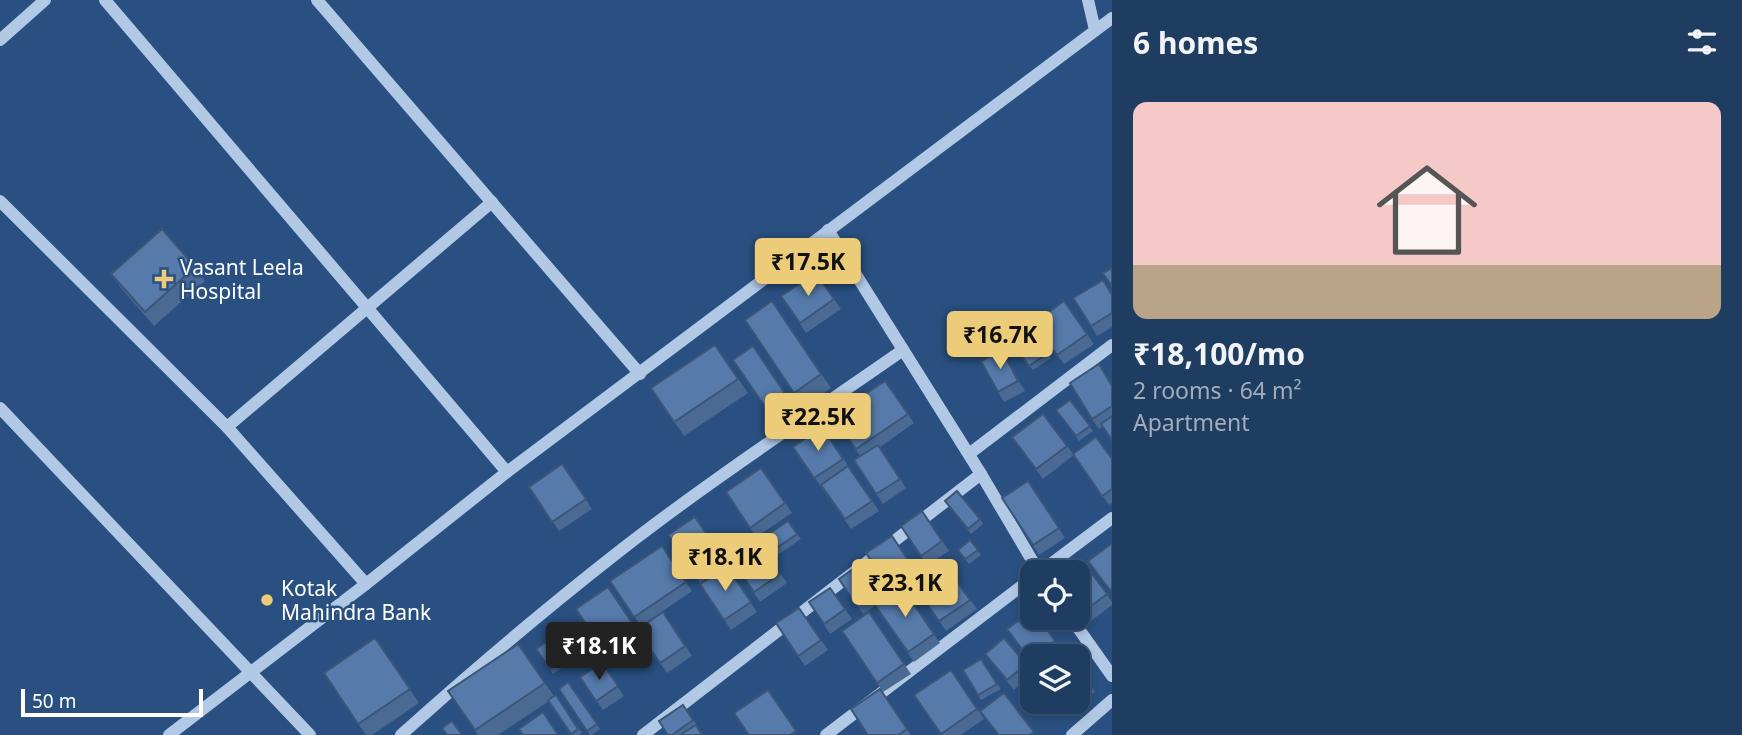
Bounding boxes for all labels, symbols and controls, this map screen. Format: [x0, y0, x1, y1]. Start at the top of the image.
text: 6 homes [1133, 22, 1258, 63]
icon: filters [1683, 23, 1721, 61]
icon: home [1364, 147, 1490, 273]
pin: ₹17.5K [751, 238, 865, 298]
text: ₹17.5K [771, 245, 845, 277]
place label: Vasant Leela Hospital [180, 253, 304, 305]
marker: Vasant Leela Hospital [154, 269, 174, 289]
pin: ₹16.7K [943, 312, 1057, 371]
text: ₹16.7K [963, 318, 1037, 350]
text: ₹18,100/mo [1133, 333, 1305, 374]
text: 2 rooms · 64 m² [1133, 374, 1302, 406]
pin: ₹22.5K [761, 393, 875, 453]
text: ₹22.5K [781, 400, 855, 432]
text: Apartment [1133, 406, 1250, 438]
pin: ₹18.1K [668, 534, 782, 593]
text: ₹18.1K [688, 540, 762, 572]
pin: ₹23.1K [848, 560, 962, 619]
map controls [1020, 560, 1090, 714]
button: locate [1020, 560, 1090, 630]
text: ₹23.1K [868, 566, 942, 598]
place label: Kotak Mahindra Bank [281, 574, 432, 626]
marker: Kotak Mahindra Bank [259, 592, 275, 608]
pin: ₹18.1K [542, 622, 656, 682]
text: ₹18.1K [562, 629, 636, 661]
button: layers [1020, 644, 1090, 714]
scale bar [21, 686, 203, 718]
text: 50 m [32, 688, 76, 714]

